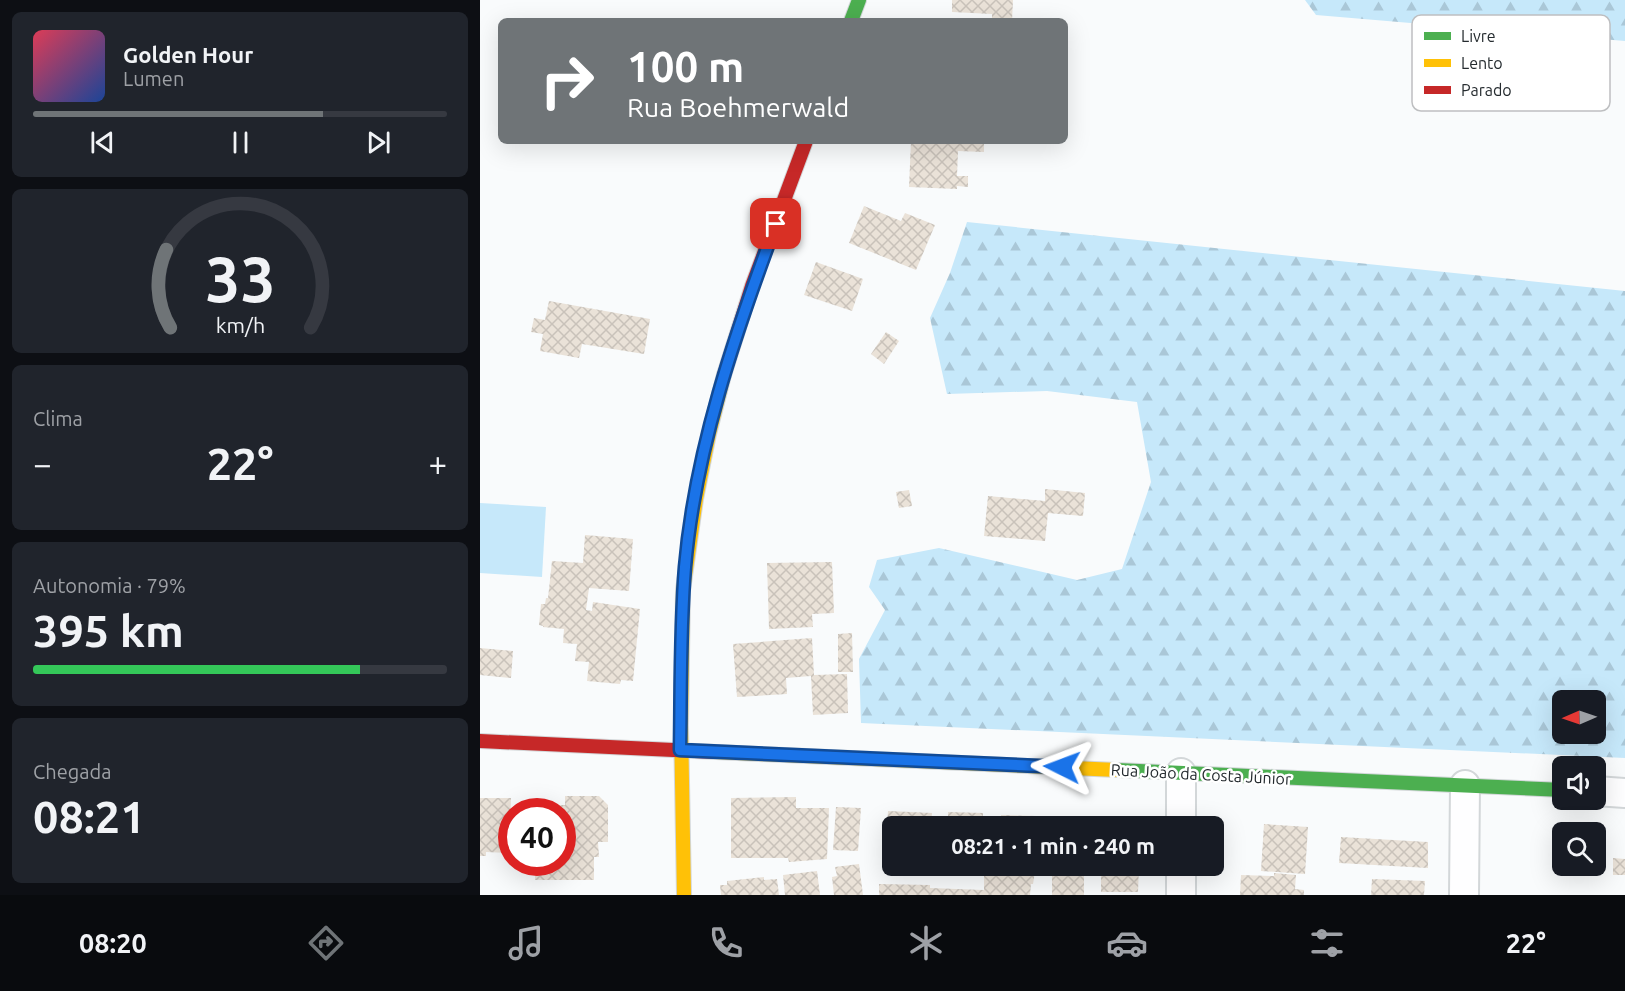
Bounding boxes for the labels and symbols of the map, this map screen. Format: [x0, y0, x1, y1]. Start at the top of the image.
legend [1412, 15, 1610, 111]
text: Livre [1461, 27, 1496, 45]
text: Lento [1461, 54, 1503, 72]
text: Parado [1461, 81, 1512, 99]
pin [750, 198, 801, 249]
north arrow [1552, 690, 1606, 744]
position arrow [1030, 735, 1094, 799]
street label: Rua João da Costa Júnior [1110, 760, 1292, 788]
speed limit sign: 40 [498, 798, 576, 876]

